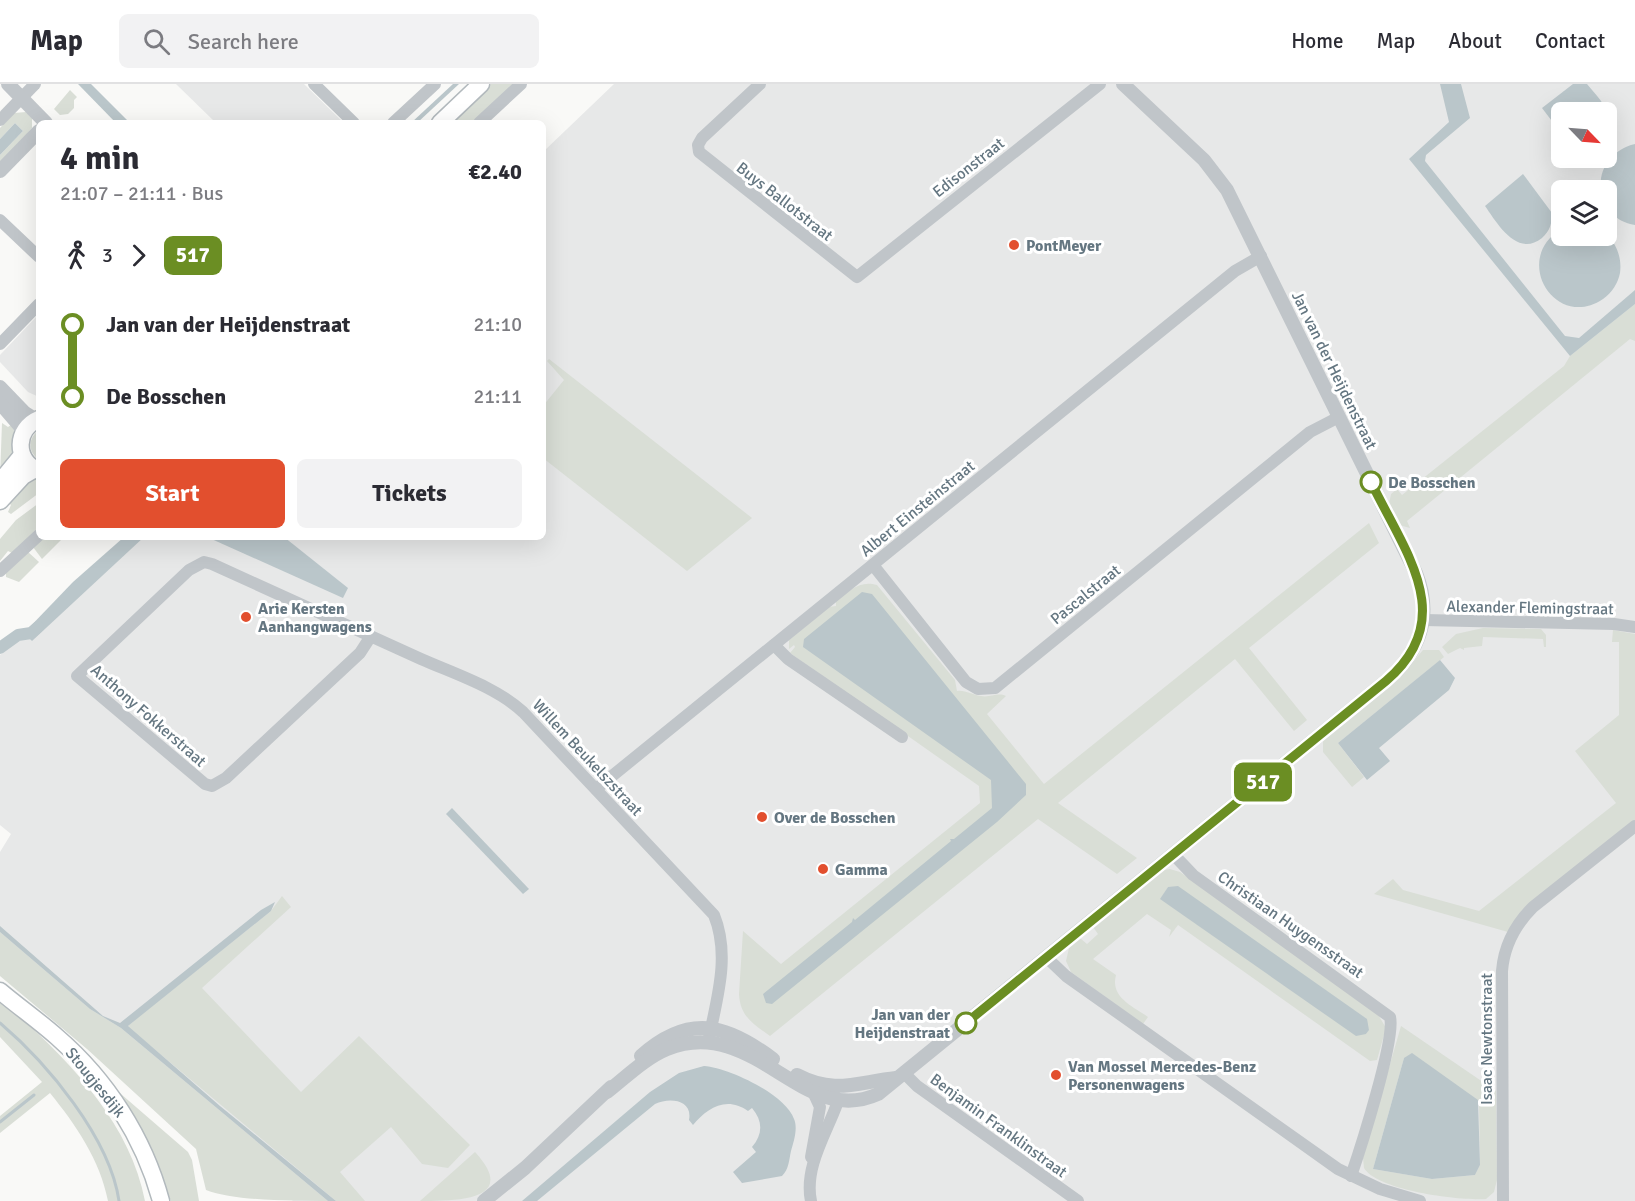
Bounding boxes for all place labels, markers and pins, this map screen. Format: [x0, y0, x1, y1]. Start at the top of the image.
place label: PontMeyer [1026, 236, 1102, 256]
marker: PontMeyer [1007, 238, 1021, 252]
marker: De Bosschen [1360, 471, 1382, 493]
place label: De Bosschen [1388, 473, 1476, 493]
place label: Arie Kersten Aanhangwagens [258, 599, 372, 637]
marker: Arie Kersten Aanhangwagens [239, 610, 253, 624]
place label: Over de Bosschen [774, 808, 896, 828]
marker: Over de Bosschen [755, 810, 769, 824]
place label: Gamma [835, 860, 888, 880]
marker: Gamma [816, 862, 830, 876]
place label: Jan van der Heijdenstraat [855, 1005, 951, 1043]
marker: Jan van der Heijdenstraat [955, 1012, 977, 1034]
place label: Van Mossel Mercedes-Benz Personenwagens [1068, 1057, 1256, 1095]
marker: Van Mossel Mercedes-Benz Personenwagens [1049, 1068, 1063, 1082]

